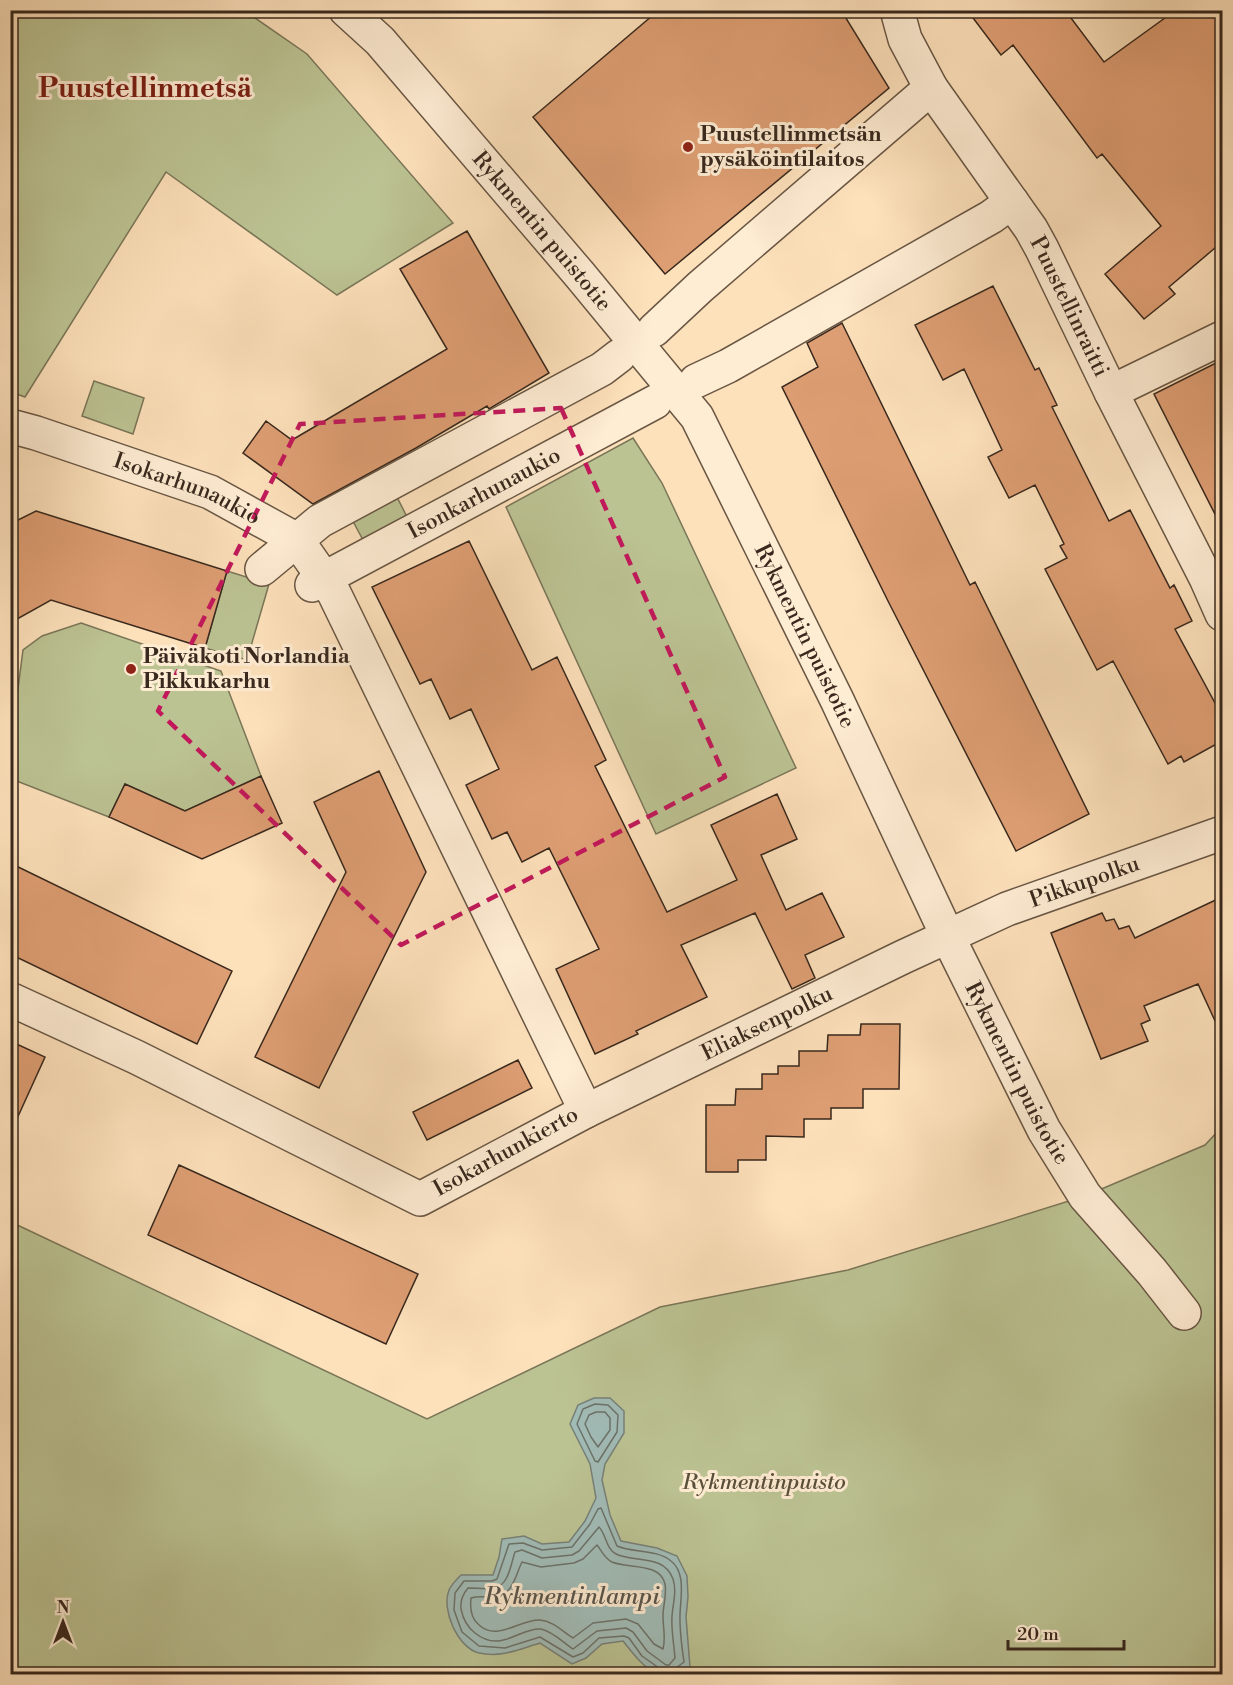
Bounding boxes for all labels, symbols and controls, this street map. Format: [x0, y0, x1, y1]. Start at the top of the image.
district label: Puustellinmetsä [38, 71, 253, 106]
place label: Puustellinmetsän pysäköintilaitos [700, 121, 882, 173]
marker: Puustellinmetsän pysäköintilaitos [681, 140, 695, 154]
street label: Rykmentin puistotie [467, 146, 618, 317]
street label: Puustellinraitti [1024, 231, 1115, 381]
street label: Isonkarhunaukio [403, 441, 565, 545]
street label: Isokarhunaukio [110, 447, 265, 531]
street label: Rykmentin puistotie [748, 539, 862, 732]
place label: Päiväkoti Norlandia Pikkukarhu [143, 643, 351, 695]
marker: Päiväkoti Norlandia Pikkukarhu [124, 662, 138, 676]
street label: Pikkupolku [1026, 850, 1143, 914]
street label: Rykmentin puistotie [959, 977, 1076, 1169]
street label: Eliaksenpolku [697, 980, 837, 1066]
street label: Isokarhunkierto [429, 1101, 583, 1203]
park label: Rykmentinpuisto [681, 1469, 846, 1496]
water label: Rykmentinlampi [483, 1582, 660, 1612]
north arrow [33, 1592, 93, 1652]
text: N [57, 1598, 70, 1618]
scale bar [1008, 1613, 1124, 1651]
text: 20 m [1017, 1623, 1059, 1646]

